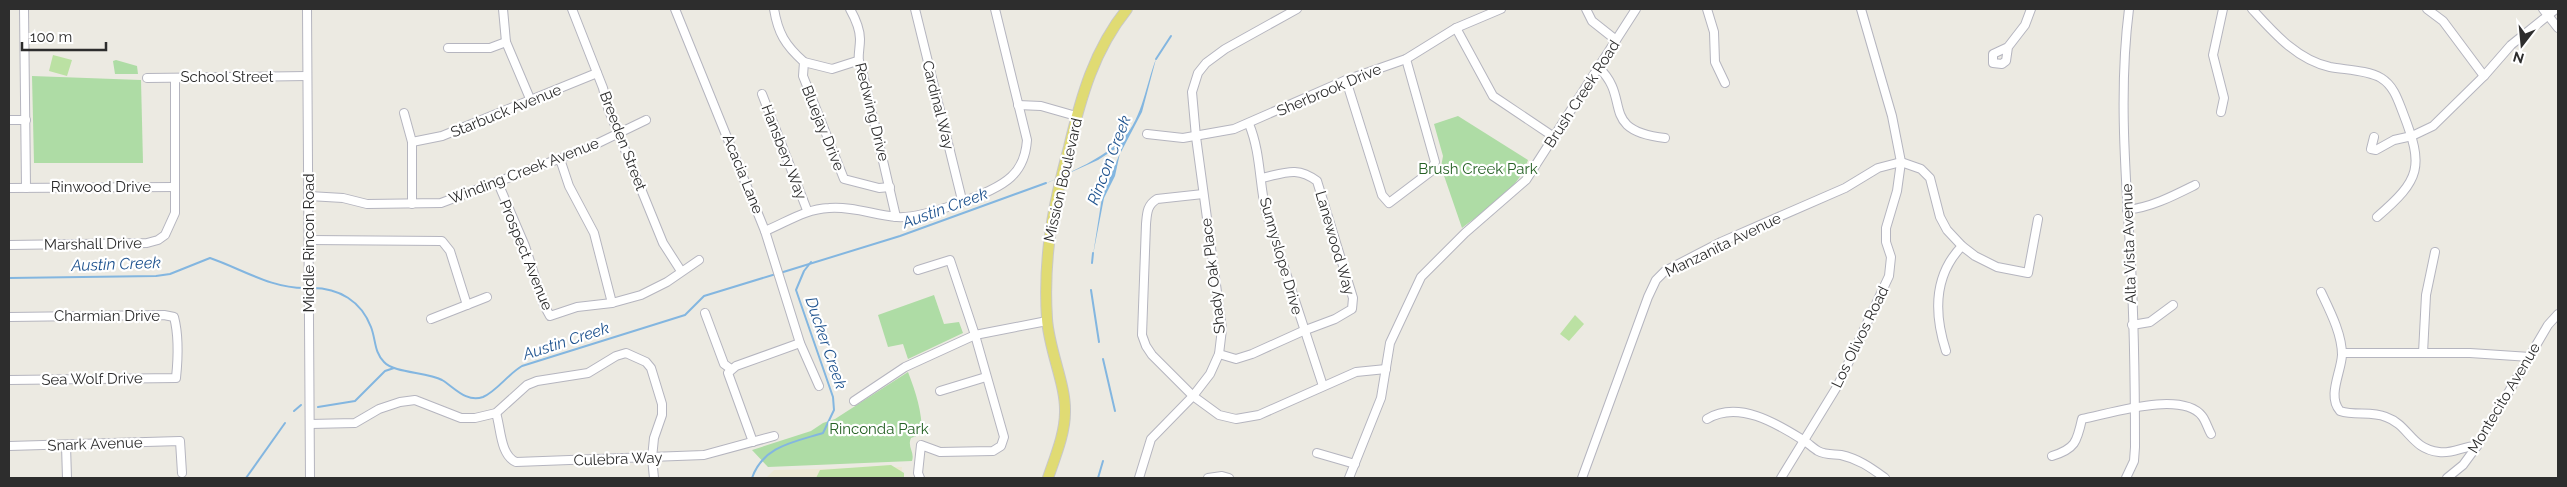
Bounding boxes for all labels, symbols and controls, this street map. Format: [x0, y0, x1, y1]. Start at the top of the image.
scale bar [22, 20, 106, 52]
north arrow [2497, 20, 2547, 70]
text: 100 m [30, 28, 72, 46]
street label: Brush Creek Road [1541, 37, 1623, 151]
text: N [2511, 48, 2526, 67]
street label: Cardinal Way [918, 59, 958, 151]
street label: Sherbrook Drive [1274, 60, 1384, 120]
street label: Redwing Drive [851, 61, 893, 163]
street label: School Street [181, 68, 273, 86]
street label: Starbuck Avenue [448, 81, 564, 141]
street label: Bluejay Drive [798, 83, 848, 173]
street label: Breeden Street [596, 89, 650, 193]
street label: Hansbery Way [758, 102, 810, 202]
water label: Rincon Creek [1083, 112, 1135, 207]
street label: Mission Boulevard [1040, 116, 1086, 244]
street label: Acacia Lane [719, 132, 767, 217]
street label: Winding Creek Avenue [447, 134, 602, 208]
park label: Brush Creek Park [1418, 160, 1538, 178]
street label: Middle Rincon Road [300, 173, 318, 313]
street label: Rinwood Drive [51, 178, 151, 196]
street label: Alta Vista Avenue [2118, 183, 2140, 305]
water label: Austin Creek [899, 184, 991, 233]
street label: Lanewood Way [1312, 189, 1358, 297]
street label: Sunnyslope Drive [1256, 195, 1306, 317]
street label: Prospect Avenue [496, 197, 556, 313]
street label: Manzanita Avenue [1662, 209, 1784, 281]
street label: Shady Oak Place [1197, 217, 1229, 335]
street label: Marshall Drive [44, 234, 142, 254]
water label: Austin Creek [70, 253, 162, 275]
street label: Los Olivos Road [1828, 283, 1892, 391]
water label: Ducker Creek [801, 294, 851, 392]
street label: Charmian Drive [54, 307, 160, 325]
water label: Austin Creek [519, 318, 612, 364]
street label: Montecito Avenue [2464, 339, 2544, 456]
street label: Sea Wolf Drive [41, 369, 143, 389]
park label: Rinconda Park [829, 420, 929, 438]
street label: Snark Avenue [47, 433, 143, 455]
street label: Culebra Way [573, 448, 663, 470]

